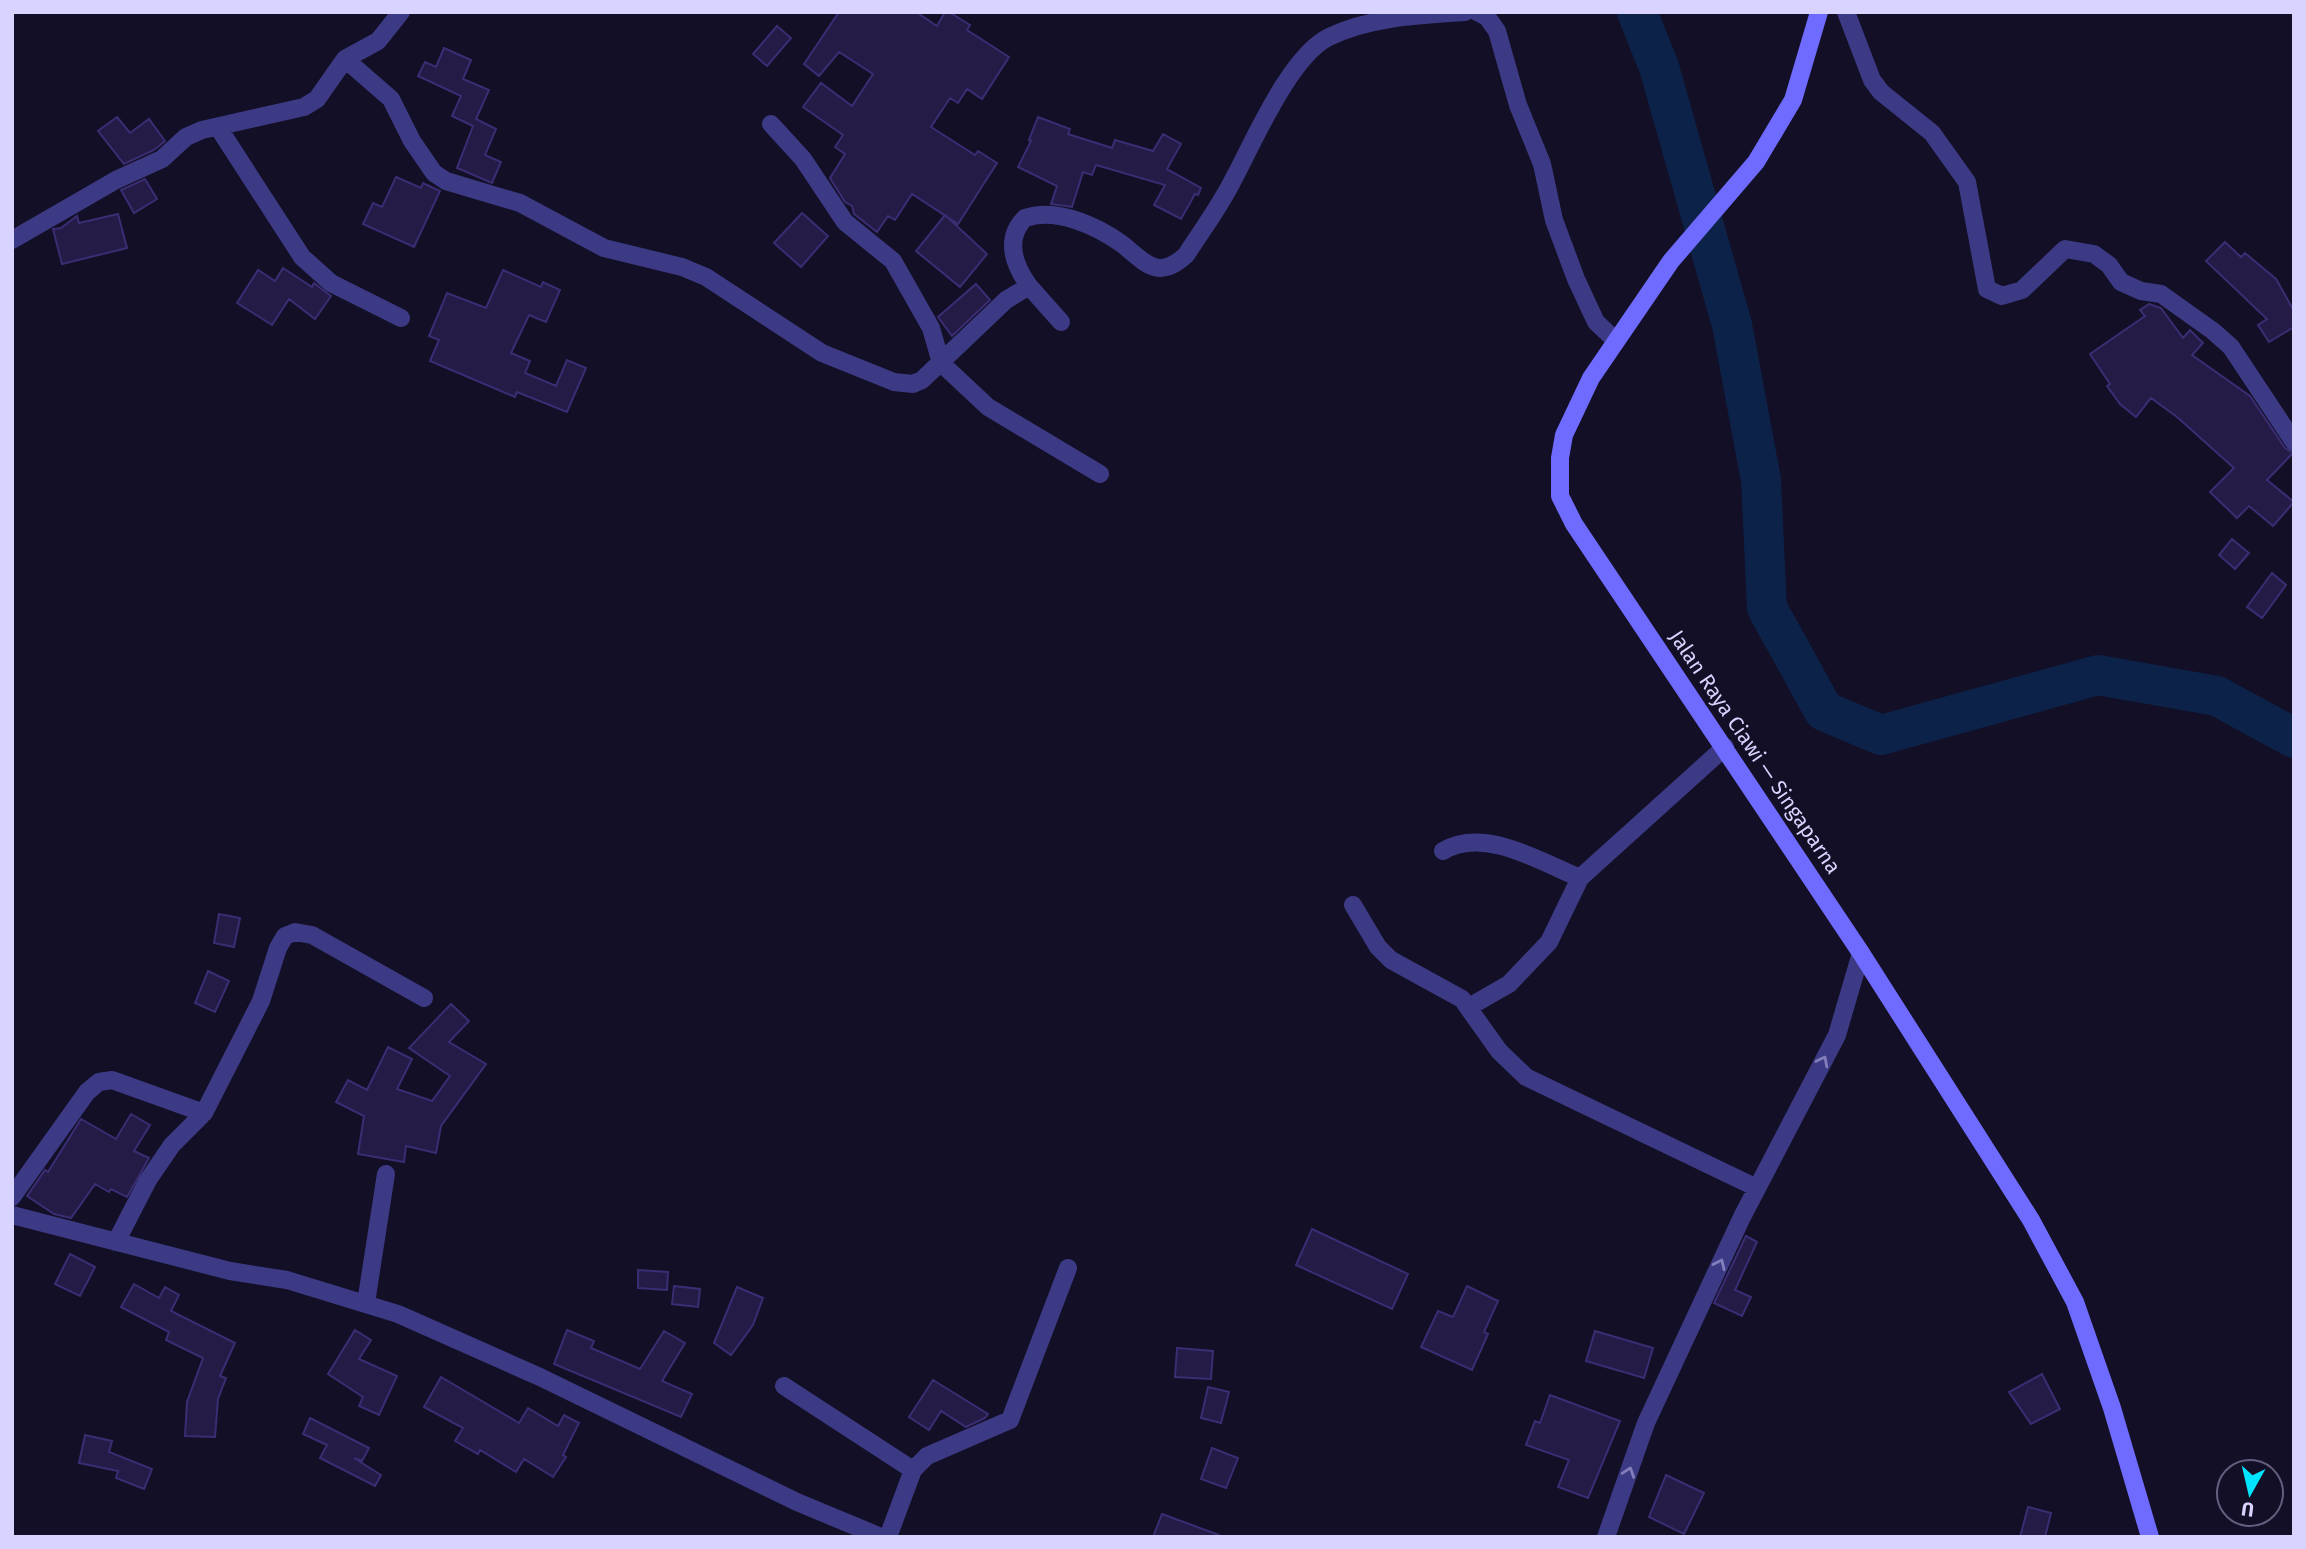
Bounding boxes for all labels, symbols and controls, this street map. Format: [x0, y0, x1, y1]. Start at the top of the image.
street label: Jalan Raya Ciawi — Singaparna [1664, 625, 1846, 879]
one-way arrow [1815, 1056, 1828, 1068]
one-way arrow [1712, 1259, 1726, 1271]
north arrow [2215, 1458, 2285, 1528]
one-way arrow [1621, 1467, 1635, 1479]
text: U [2240, 1497, 2255, 1522]

